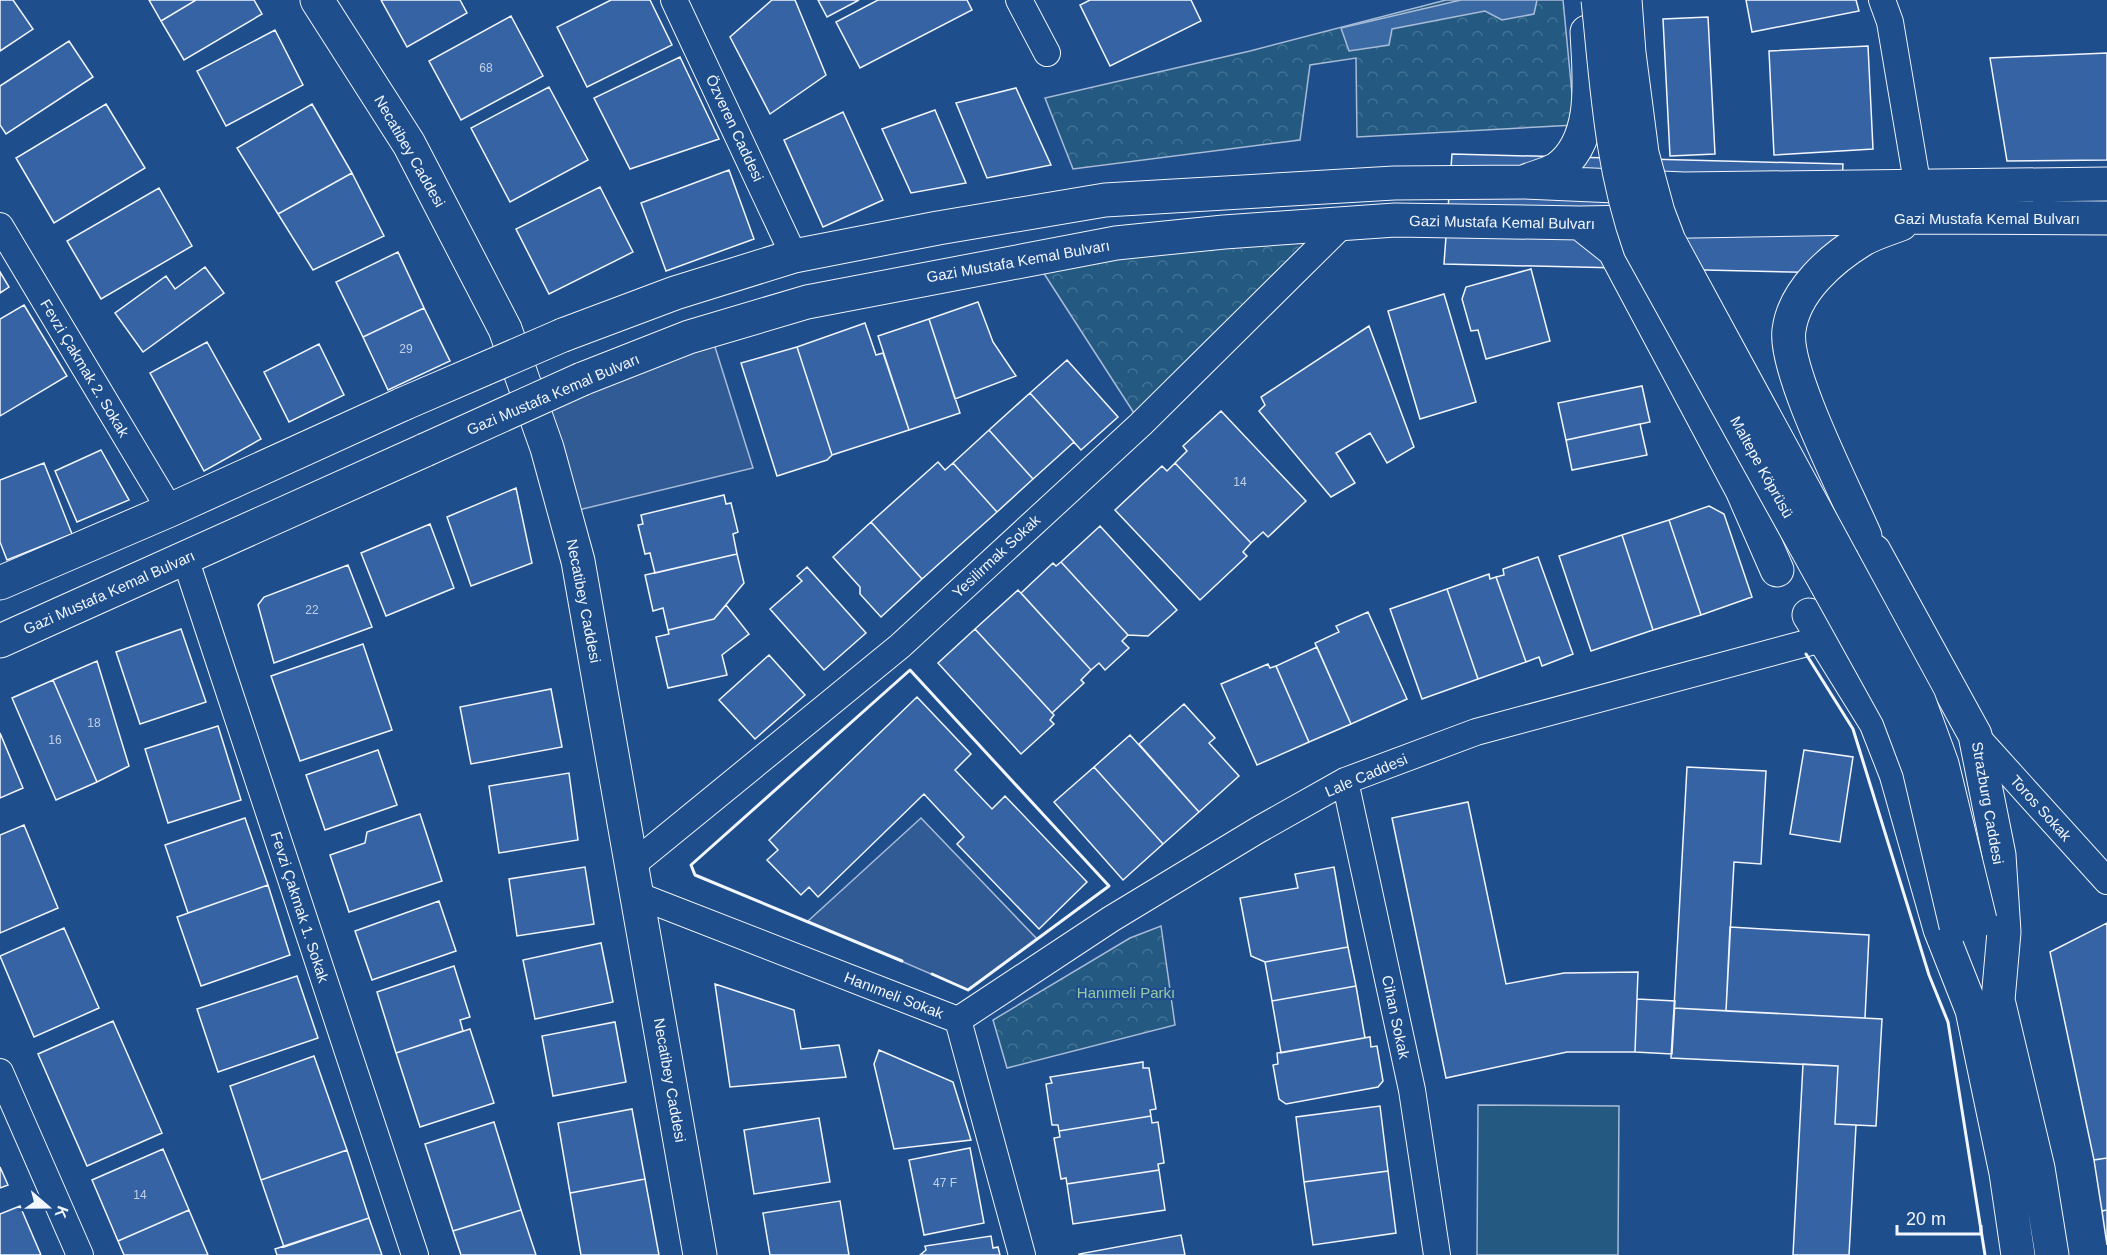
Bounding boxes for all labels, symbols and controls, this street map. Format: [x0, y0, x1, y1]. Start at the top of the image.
house number: 68 [479, 61, 493, 75]
street label: Özveren Caddesi [703, 72, 767, 184]
street label: Necatibey Caddesi [371, 92, 449, 210]
street label: Gazi Mustafa Kemal Bulvarı [1894, 210, 2080, 227]
street label: Gazi Mustafa Kemal Bulvarı [1409, 212, 1595, 232]
street label: Gazi Mustafa Kemal Bulvarı [925, 236, 1111, 286]
street label: Fevzi Çakmak 2. Sokak [37, 296, 133, 440]
house number: 29 [399, 342, 413, 356]
street label: Gazi Mustafa Kemal Bulvarı [464, 350, 642, 438]
street label: Maltepe Köprüsü [1727, 413, 1797, 521]
house number: 14 [1233, 475, 1247, 489]
street label: Yesilirmak Sokak [949, 511, 1044, 601]
street label: Necatibey Caddesi [564, 538, 604, 664]
street label: Gazi Mustafa Kemal Bulvarı [21, 546, 197, 638]
house number: 22 [305, 603, 319, 617]
house number: 18 [87, 716, 101, 730]
house number: 16 [48, 733, 62, 747]
street label: Strazburg Caddesi [1969, 740, 2007, 866]
street label: Lale Caddesi [1322, 750, 1410, 800]
street label: Toros Sokak [2007, 772, 2075, 845]
street label: Fevzi Çakmak 1. Sokak [268, 829, 333, 985]
street label: Hanımeli Sokak [842, 968, 947, 1022]
street label: Cihan Sokak [1379, 974, 1413, 1061]
park label: Hanımeli Parkı [1077, 984, 1175, 1001]
street label: Necatibey Caddesi [651, 1017, 689, 1143]
house number: 47 F [933, 1176, 957, 1190]
north arrow [18, 1177, 78, 1237]
house number: 14 [133, 1188, 147, 1202]
scale bar [1897, 1198, 1981, 1236]
text: K [52, 1204, 72, 1221]
text: 20 m [1906, 1209, 1946, 1229]

